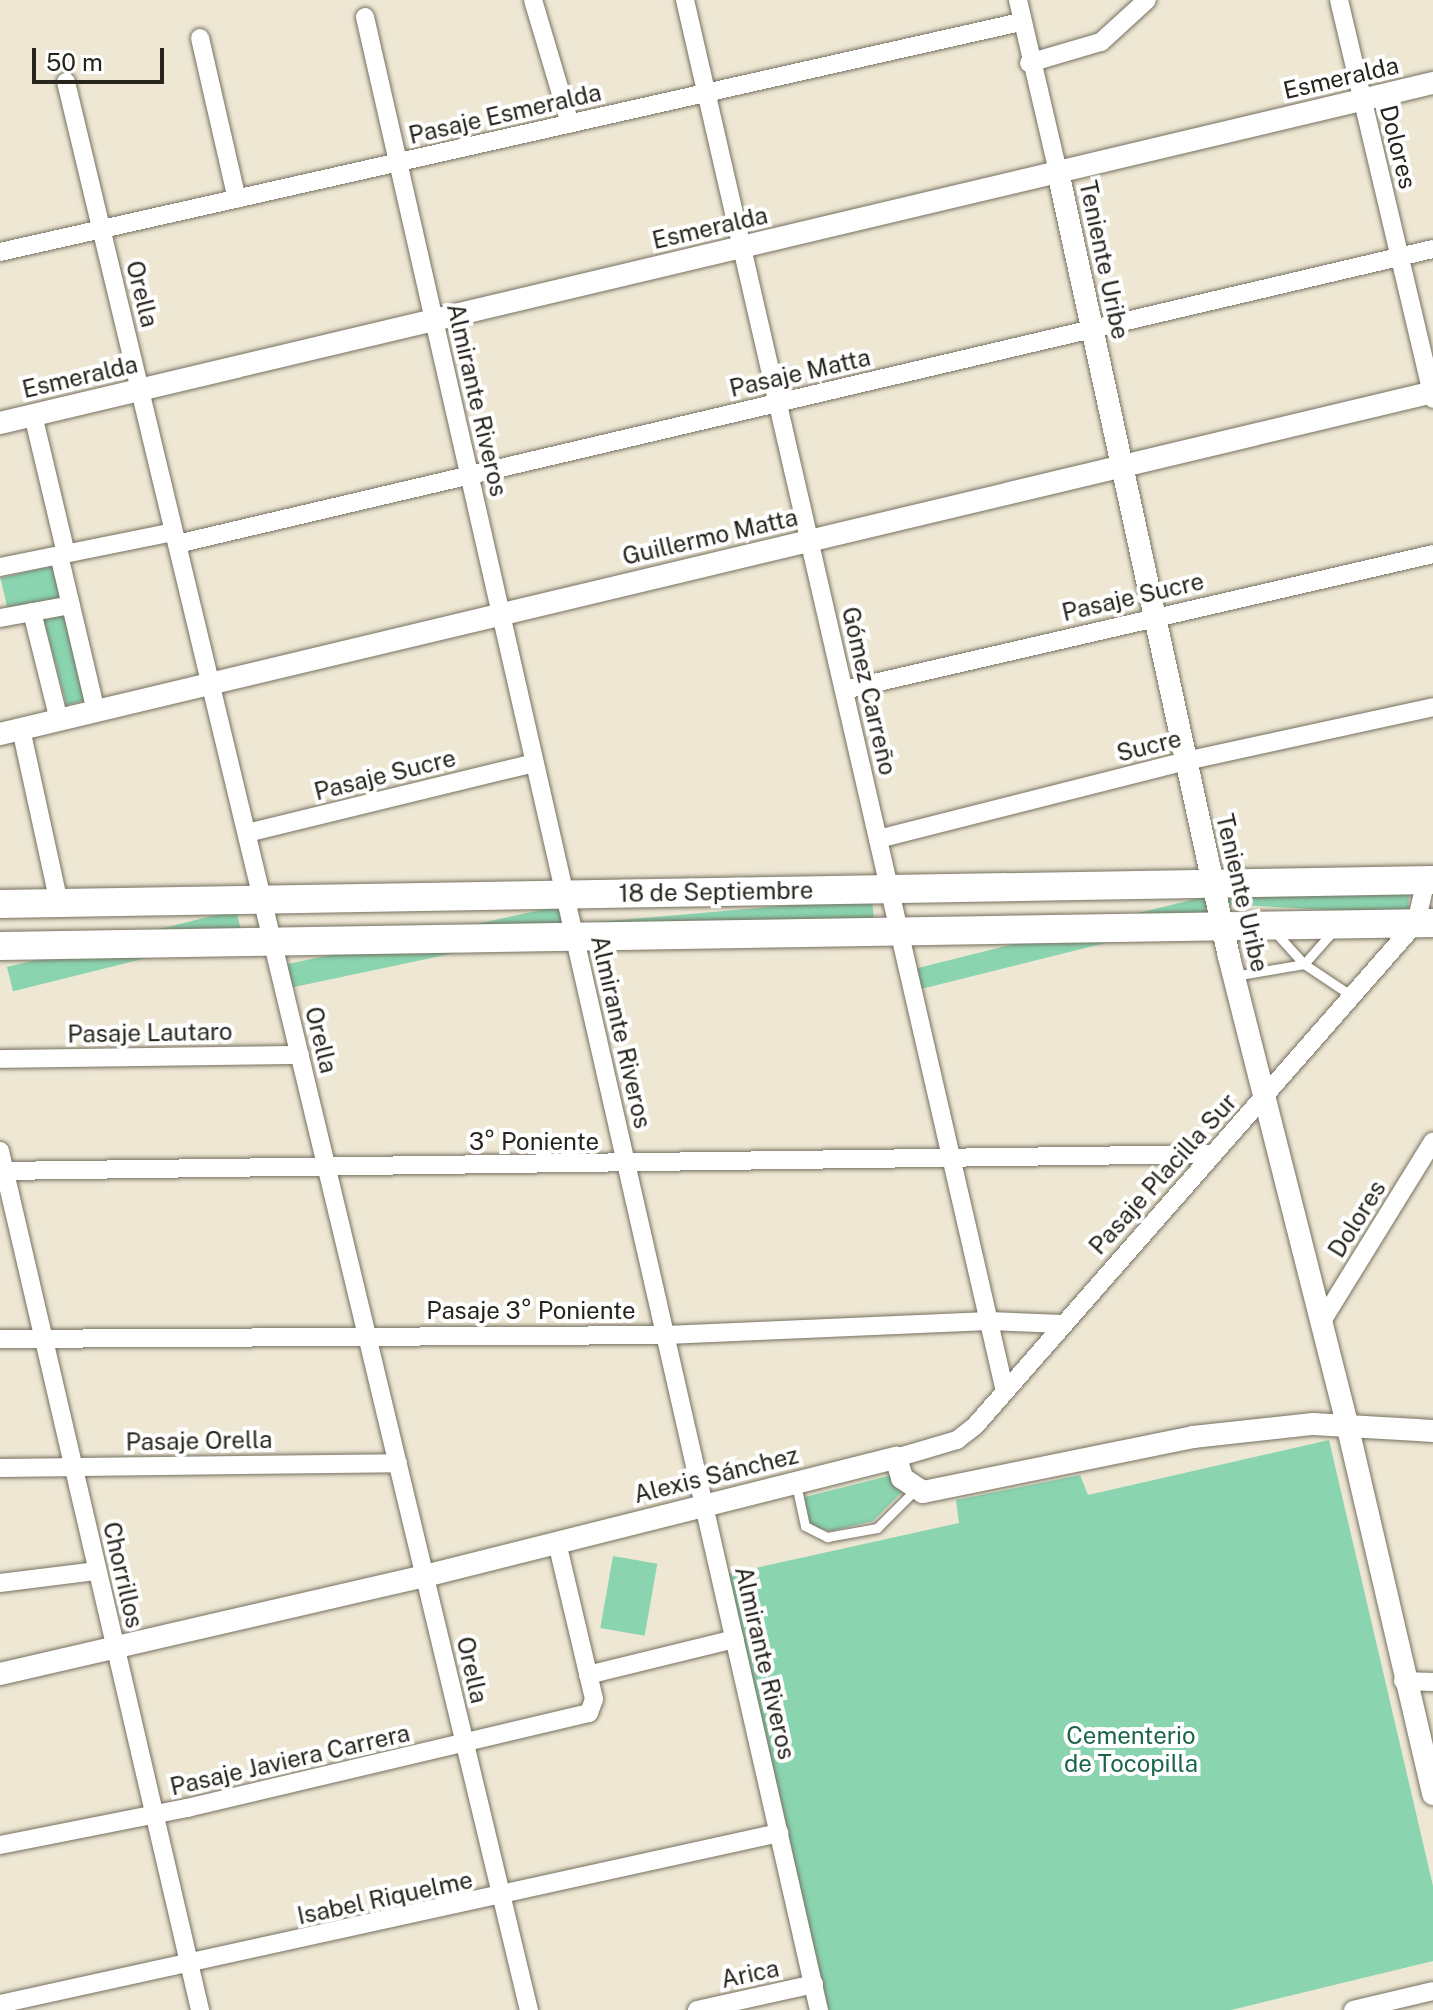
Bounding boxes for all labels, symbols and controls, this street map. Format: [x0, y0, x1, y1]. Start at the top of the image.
scale bar [36, 32, 168, 82]
text: 50 m [46, 48, 103, 76]
street label: Esmeralda [1280, 51, 1402, 105]
street label: Pasaje Esmeralda [406, 78, 604, 150]
street label: Dolores [1374, 102, 1422, 192]
street label: Teniente Uribe [1073, 178, 1135, 342]
street label: Esmeralda [649, 201, 771, 255]
street label: Orella [120, 258, 164, 330]
street label: Almirante Riveros [441, 301, 513, 499]
street label: Pasaje Matta [727, 343, 873, 403]
street label: Esmeralda [19, 350, 141, 404]
street label: Guillermo Matta [620, 503, 800, 571]
street label: Pasaje Sucre [1059, 567, 1207, 627]
street label: Gómez Carreño [836, 604, 902, 778]
street label: Sucre [1114, 724, 1184, 768]
street label: Pasaje Sucre [311, 743, 459, 807]
street label: Teniente Uribe [1210, 811, 1274, 975]
street label: 18 de Septiembre [618, 876, 814, 908]
street label: Almirante Riveros [585, 933, 657, 1131]
street label: Orella [299, 1004, 343, 1076]
street label: Pasaje Lautaro [67, 1017, 233, 1049]
street label: Pasaje Placilla Sur [1083, 1088, 1243, 1260]
street label: 3° Poniente [469, 1128, 599, 1156]
street label: Dolores [1322, 1175, 1392, 1263]
street label: Pasaje 3° Poniente [426, 1297, 636, 1325]
street label: Pasaje Orella [125, 1425, 273, 1457]
street label: Alexis Sánchez [631, 1441, 801, 1509]
street label: Chorrillos [97, 1519, 149, 1631]
street label: Almirante Riveros [729, 1564, 801, 1762]
street label: Orella [450, 1634, 494, 1706]
street label: Pasaje Javiera Carrera [167, 1718, 413, 1802]
park label: Cementerio de Tocopilla [1064, 1722, 1198, 1778]
street label: Isabel Riquelme [295, 1865, 475, 1931]
street label: Arica [718, 1954, 782, 1994]

